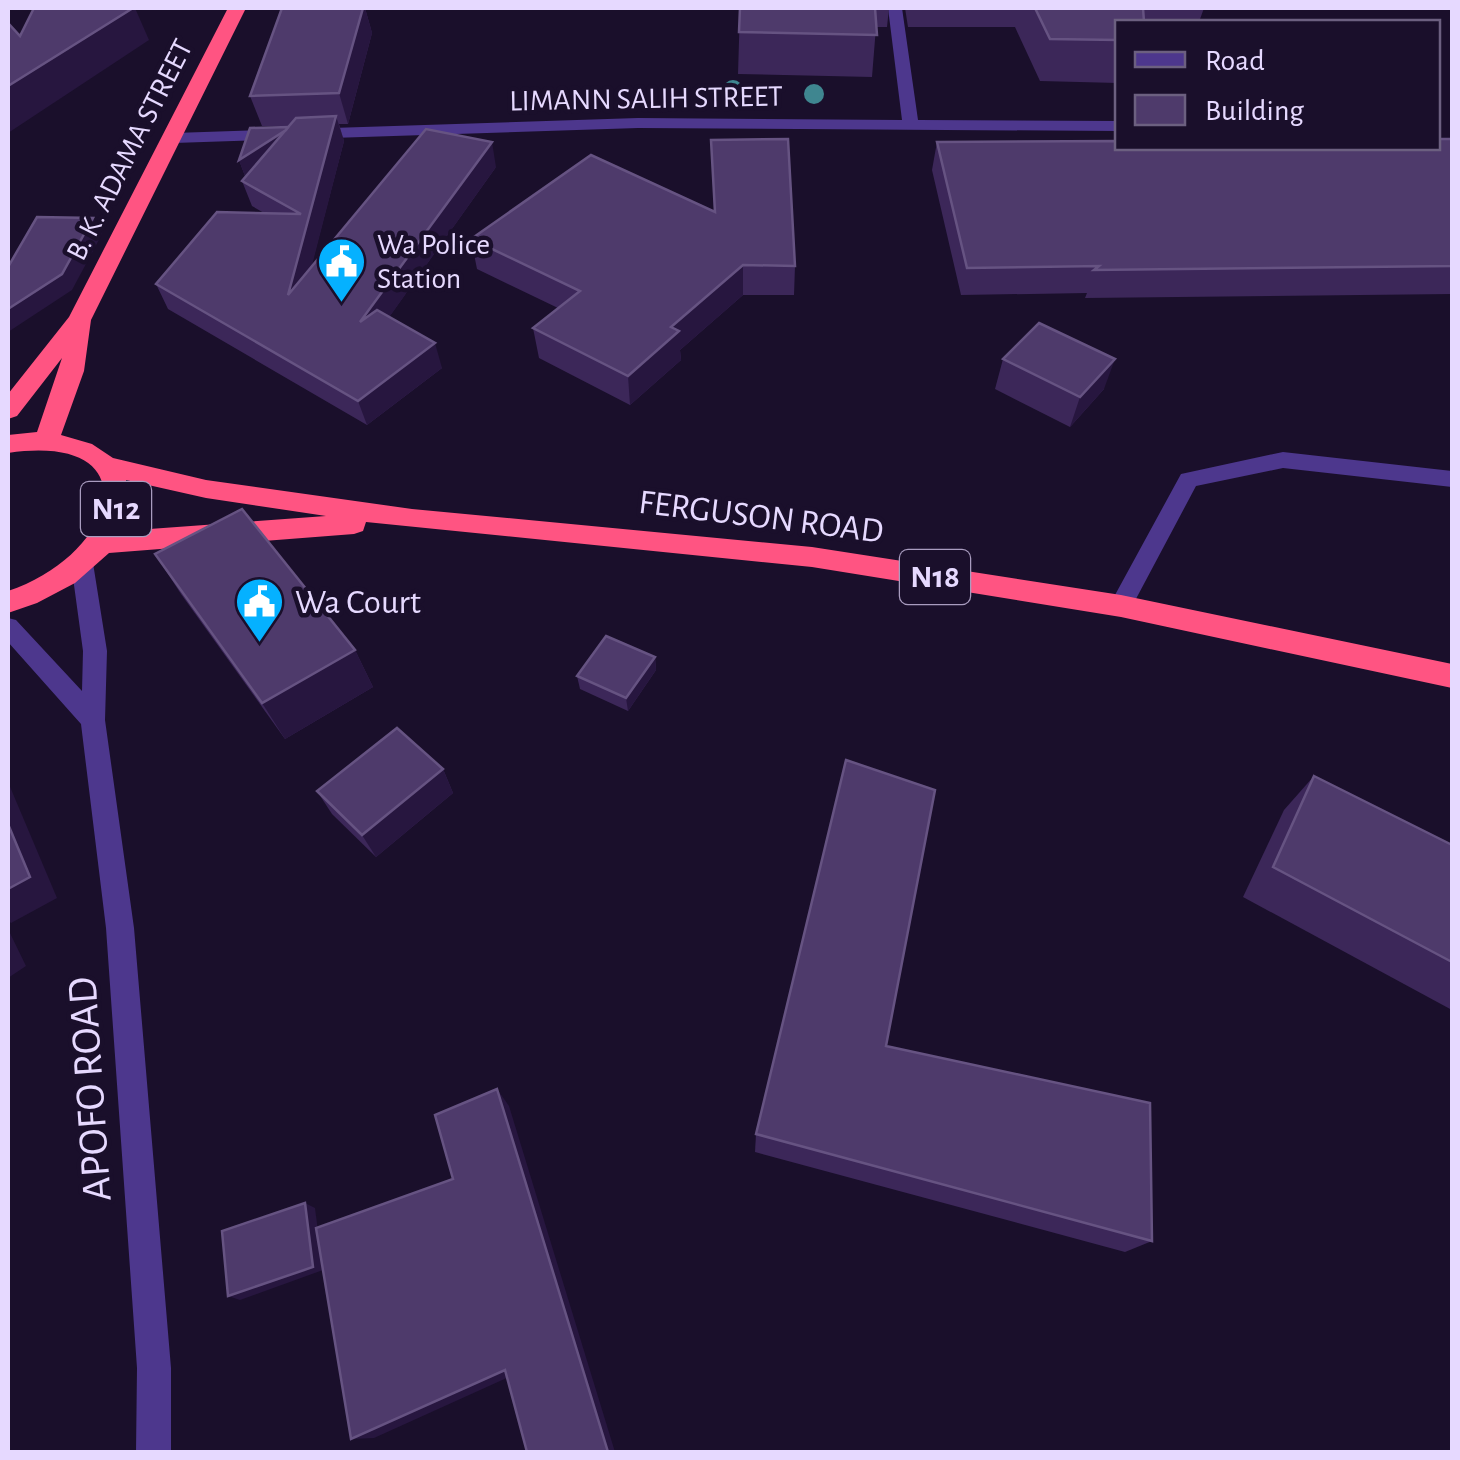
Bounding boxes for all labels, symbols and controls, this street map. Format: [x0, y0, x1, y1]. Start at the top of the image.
legend [1115, 20, 1440, 150]
street label: B. K. ADAMA STREET [61, 35, 199, 265]
text: Road [1205, 46, 1265, 76]
street label: LIMANN SALIH STREET [509, 82, 783, 116]
text: Building [1205, 96, 1304, 126]
place label: Wa Police Station [377, 230, 490, 294]
public building icon: Wa Police Station [316, 236, 368, 304]
road number: N12 [81, 482, 151, 536]
street label: FERGUSON ROAD [637, 485, 885, 549]
road number: N18 [900, 550, 970, 604]
public building icon: Wa Court [234, 576, 286, 644]
place label: Wa Court [295, 585, 421, 620]
street label: APOFO ROAD [61, 975, 119, 1203]

